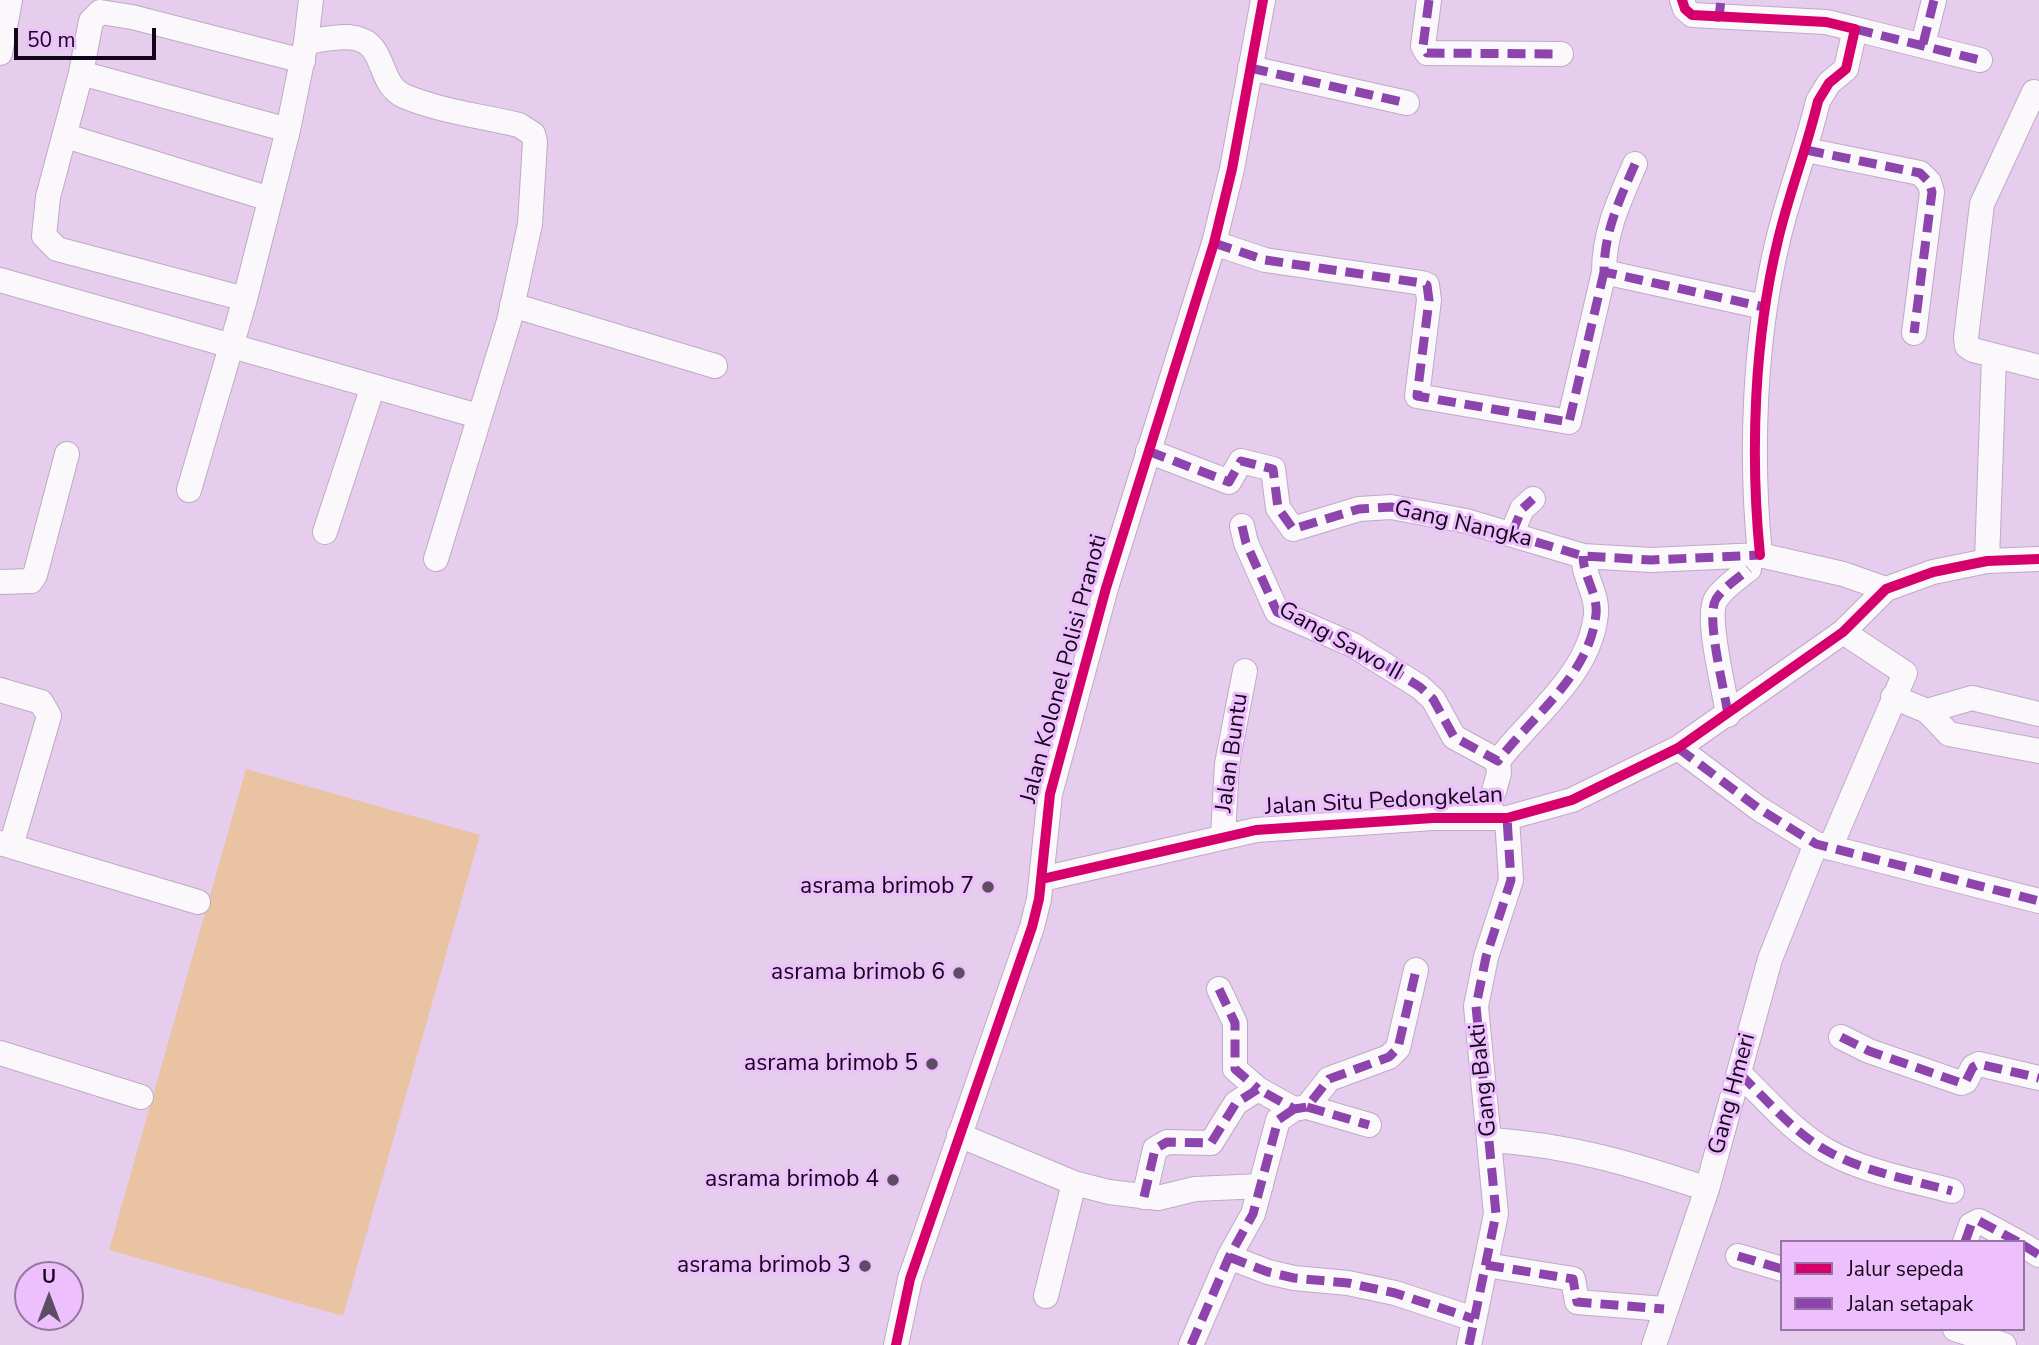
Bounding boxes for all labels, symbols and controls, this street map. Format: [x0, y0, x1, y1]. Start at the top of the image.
scale bar [18, 14, 159, 58]
text: 50 m [27, 26, 76, 54]
street label: Gang Nangka [1391, 496, 1535, 554]
street label: Jalan Kolonel Polisi Pranoti [1016, 532, 1114, 806]
street label: Gang Sawo II [1273, 597, 1407, 687]
street label: Jalan Buntu [1211, 692, 1255, 814]
street label: Jalan Situ Pedongkelan [1264, 782, 1504, 822]
place label: asrama brimob 7 [800, 873, 974, 901]
marker: asrama brimob 7 [980, 879, 996, 895]
place label: asrama brimob 6 [771, 959, 945, 987]
marker: asrama brimob 6 [951, 965, 967, 981]
street label: Gang Bakti [1464, 1022, 1504, 1138]
street label: Gang Hmeri [1704, 1030, 1762, 1158]
place label: asrama brimob 5 [744, 1050, 918, 1078]
marker: asrama brimob 5 [924, 1056, 940, 1072]
place label: asrama brimob 4 [705, 1166, 879, 1194]
marker: asrama brimob 4 [885, 1172, 901, 1188]
legend [1780, 1240, 2025, 1331]
place label: asrama brimob 3 [677, 1252, 851, 1280]
text: Jalur sepeda [1847, 1255, 1964, 1283]
marker: asrama brimob 3 [857, 1258, 873, 1274]
north arrow [14, 1261, 84, 1331]
text: U [42, 1264, 56, 1290]
text: Jalan setapak [1847, 1290, 1973, 1318]

